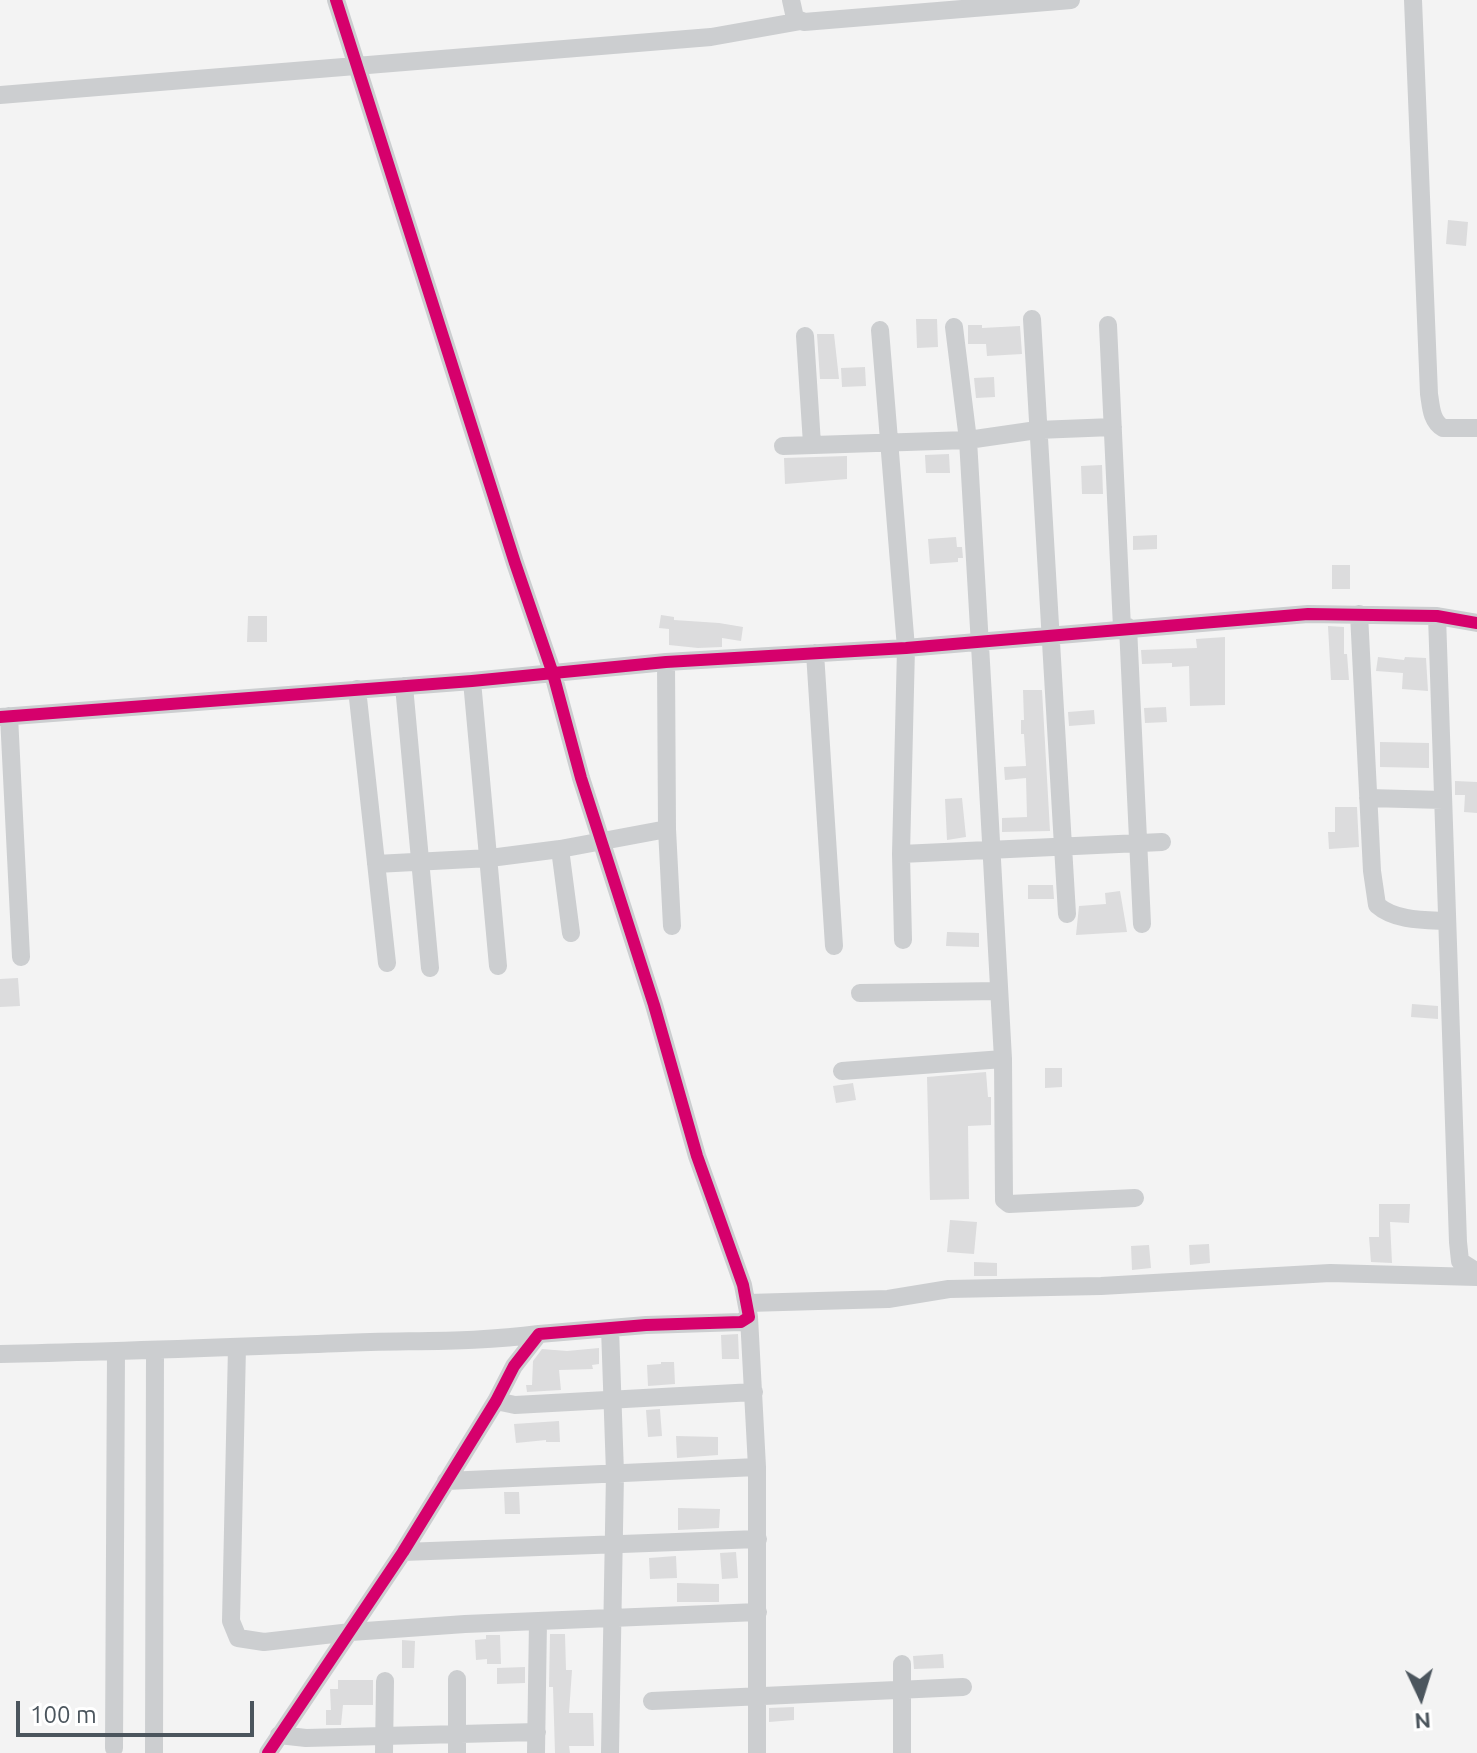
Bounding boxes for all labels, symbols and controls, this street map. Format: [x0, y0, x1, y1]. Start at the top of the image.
north arrow [1381, 1657, 1461, 1737]
scale bar [20, 1685, 258, 1735]
text: 100 m [30, 1701, 97, 1728]
text: N [1414, 1708, 1432, 1734]

